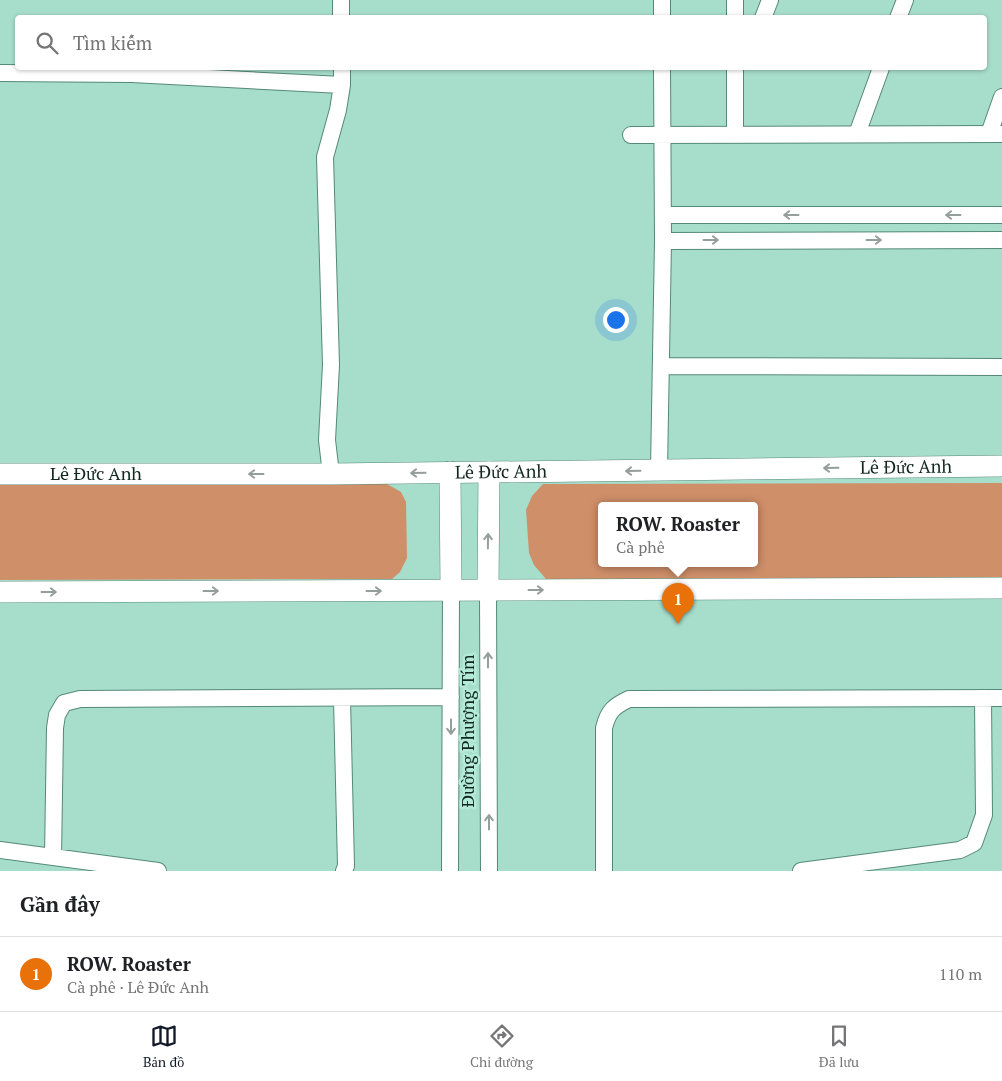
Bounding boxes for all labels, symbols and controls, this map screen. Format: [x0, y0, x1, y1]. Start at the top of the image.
search box [15, 15, 987, 70]
icon: search [33, 29, 61, 57]
text: Tìm kiếm [73, 30, 152, 55]
one-way arrow [783, 210, 800, 220]
one-way arrow [945, 210, 962, 220]
one-way arrow [703, 235, 719, 245]
one-way arrow [866, 235, 882, 245]
your location [603, 307, 629, 333]
street label: Lê Đức Anh [860, 454, 952, 479]
street label: Lê Đức Anh [455, 458, 547, 484]
street label: Lê Đức Anh [50, 461, 142, 485]
one-way arrow [823, 463, 840, 473]
one-way arrow [626, 466, 642, 475]
one-way arrow [411, 468, 427, 478]
one-way arrow [248, 469, 264, 479]
popup [598, 502, 758, 567]
text: ROW. Roaster [616, 511, 740, 536]
one-way arrow [483, 534, 493, 550]
text: Cà phê [616, 536, 665, 558]
pin: 1 [662, 583, 694, 624]
one-way arrow [528, 585, 544, 595]
one-way arrow [202, 586, 219, 596]
one-way arrow [365, 586, 381, 596]
one-way arrow [40, 587, 56, 597]
one-way arrow [483, 652, 493, 668]
street label: Đường Phượng Tím [455, 654, 479, 808]
one-way arrow [446, 718, 456, 734]
one-way arrow [484, 815, 494, 831]
text: Gần đây [20, 890, 100, 918]
text: ROW. Roaster [67, 951, 191, 976]
text: 1 [31, 963, 41, 985]
text: 110 m [939, 963, 982, 985]
text: Cà phê · Lê Đức Anh [67, 976, 209, 998]
tab: Bản đồ [143, 1022, 184, 1071]
tab: Chỉ đường [470, 1022, 533, 1071]
tab: Đã lưu [819, 1022, 859, 1071]

